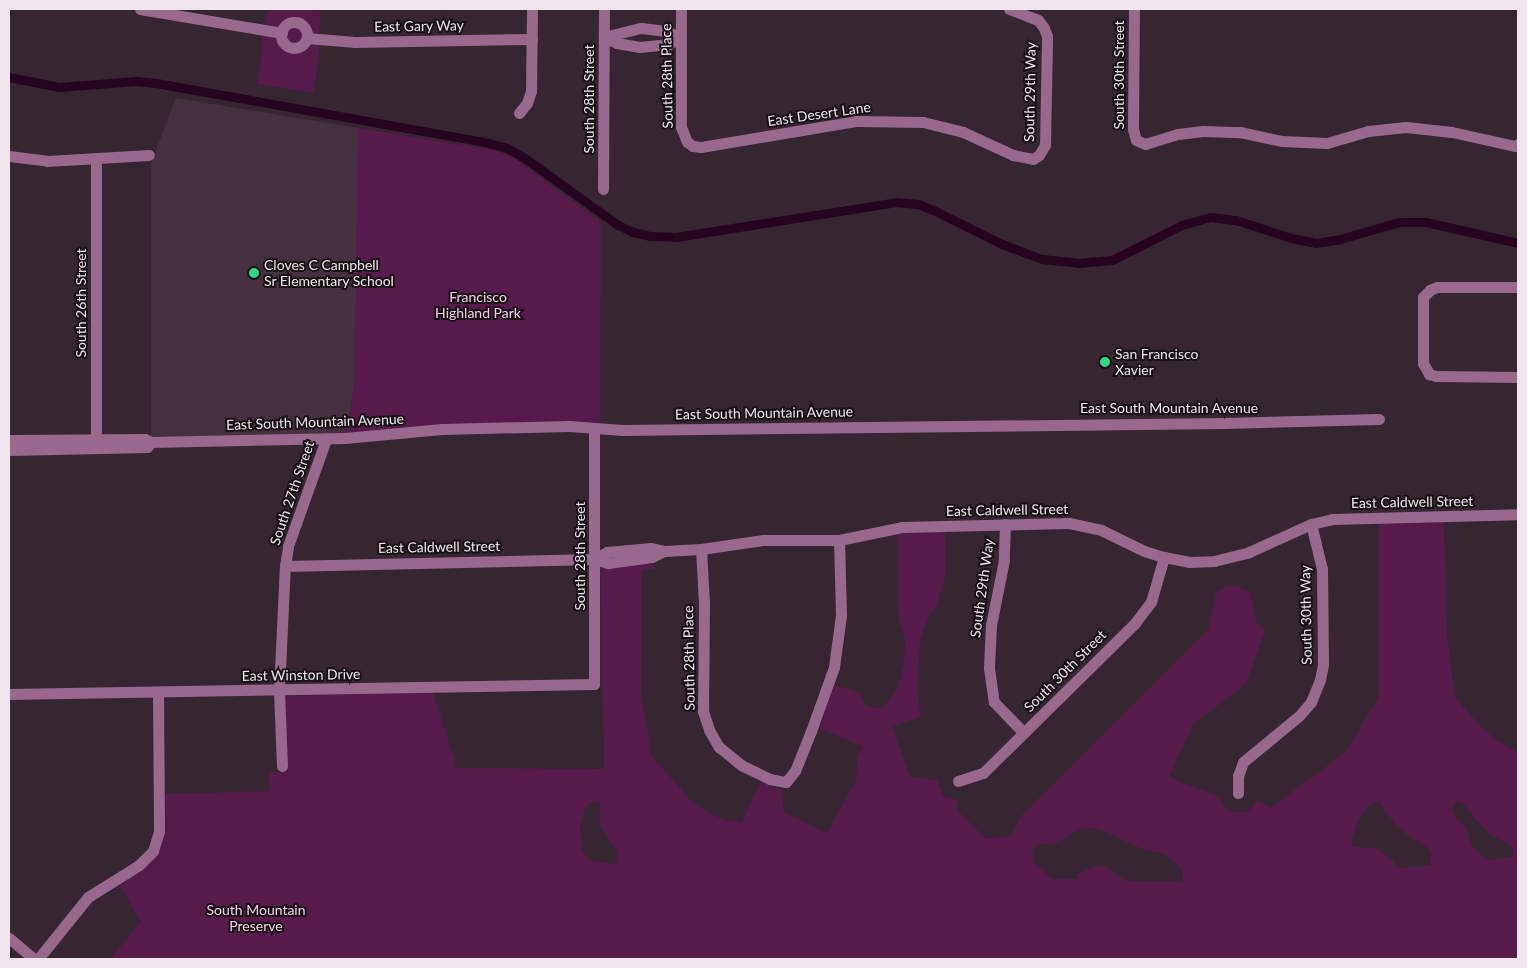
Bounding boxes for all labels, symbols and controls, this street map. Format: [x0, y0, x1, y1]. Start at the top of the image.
street label: East Gary Way [374, 17, 464, 35]
street label: South 30th Street [1111, 20, 1127, 130]
street label: South 28th Place [658, 23, 676, 129]
street label: South 29th Way [1021, 42, 1039, 142]
street label: South 28th Street [581, 44, 597, 154]
street label: East Desert Lane [766, 98, 872, 130]
street label: South 26th Street [73, 248, 89, 358]
place label: Cloves C Campbell Sr Elementary School [264, 257, 395, 290]
marker: Cloves C Campbell Sr Elementary School [248, 267, 260, 279]
park label: Francisco Highland Park [435, 289, 521, 322]
place label: San Francisco Xavier [1115, 346, 1199, 378]
marker: San Francisco Xavier [1099, 356, 1111, 368]
street label: East South Mountain Avenue [1080, 400, 1258, 416]
street label: East South Mountain Avenue [675, 403, 853, 423]
street label: East South Mountain Avenue [225, 410, 405, 434]
street label: South 27th Street [266, 439, 318, 547]
street label: East Caldwell Street [1351, 493, 1473, 511]
street label: South 28th Street [572, 501, 588, 611]
street label: East Caldwell Street [946, 501, 1068, 519]
street label: South 29th Way [967, 537, 997, 639]
street label: East Caldwell Street [378, 538, 500, 556]
street label: South 30th Way [1297, 565, 1315, 665]
street label: South 28th Place [680, 605, 698, 711]
street label: South 30th Street [1020, 626, 1110, 716]
street label: East Winston Drive [241, 666, 361, 684]
park label: South Mountain Preserve [206, 902, 306, 934]

